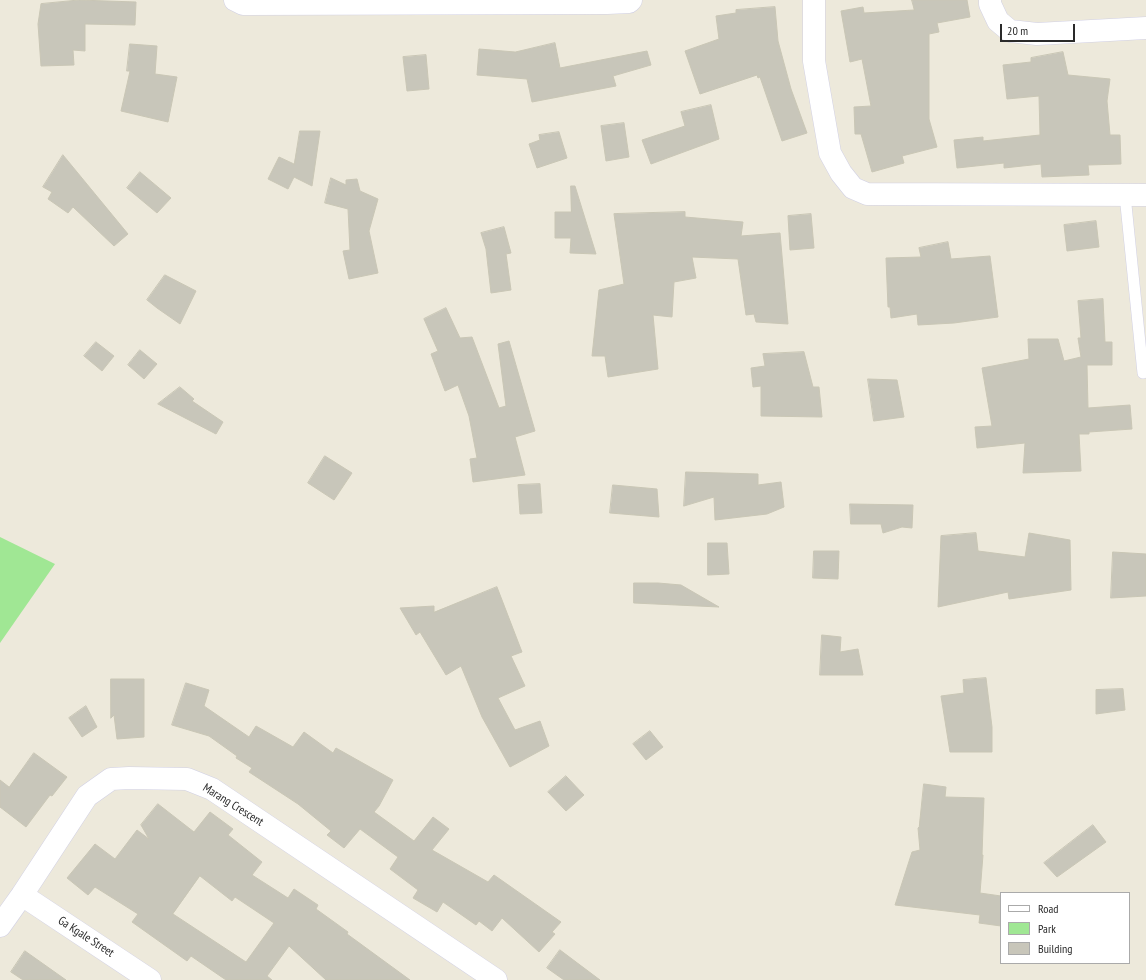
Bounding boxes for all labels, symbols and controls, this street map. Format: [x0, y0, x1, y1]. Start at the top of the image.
scale bar [1002, 16, 1077, 42]
text: 20 m [1007, 23, 1028, 38]
street label: Marang Crescent [200, 781, 266, 829]
legend [1000, 892, 1130, 964]
text: Road [1038, 901, 1058, 916]
street label: Ga Kgale Street [55, 914, 117, 960]
text: Park [1038, 921, 1056, 936]
text: Building [1038, 941, 1073, 956]

